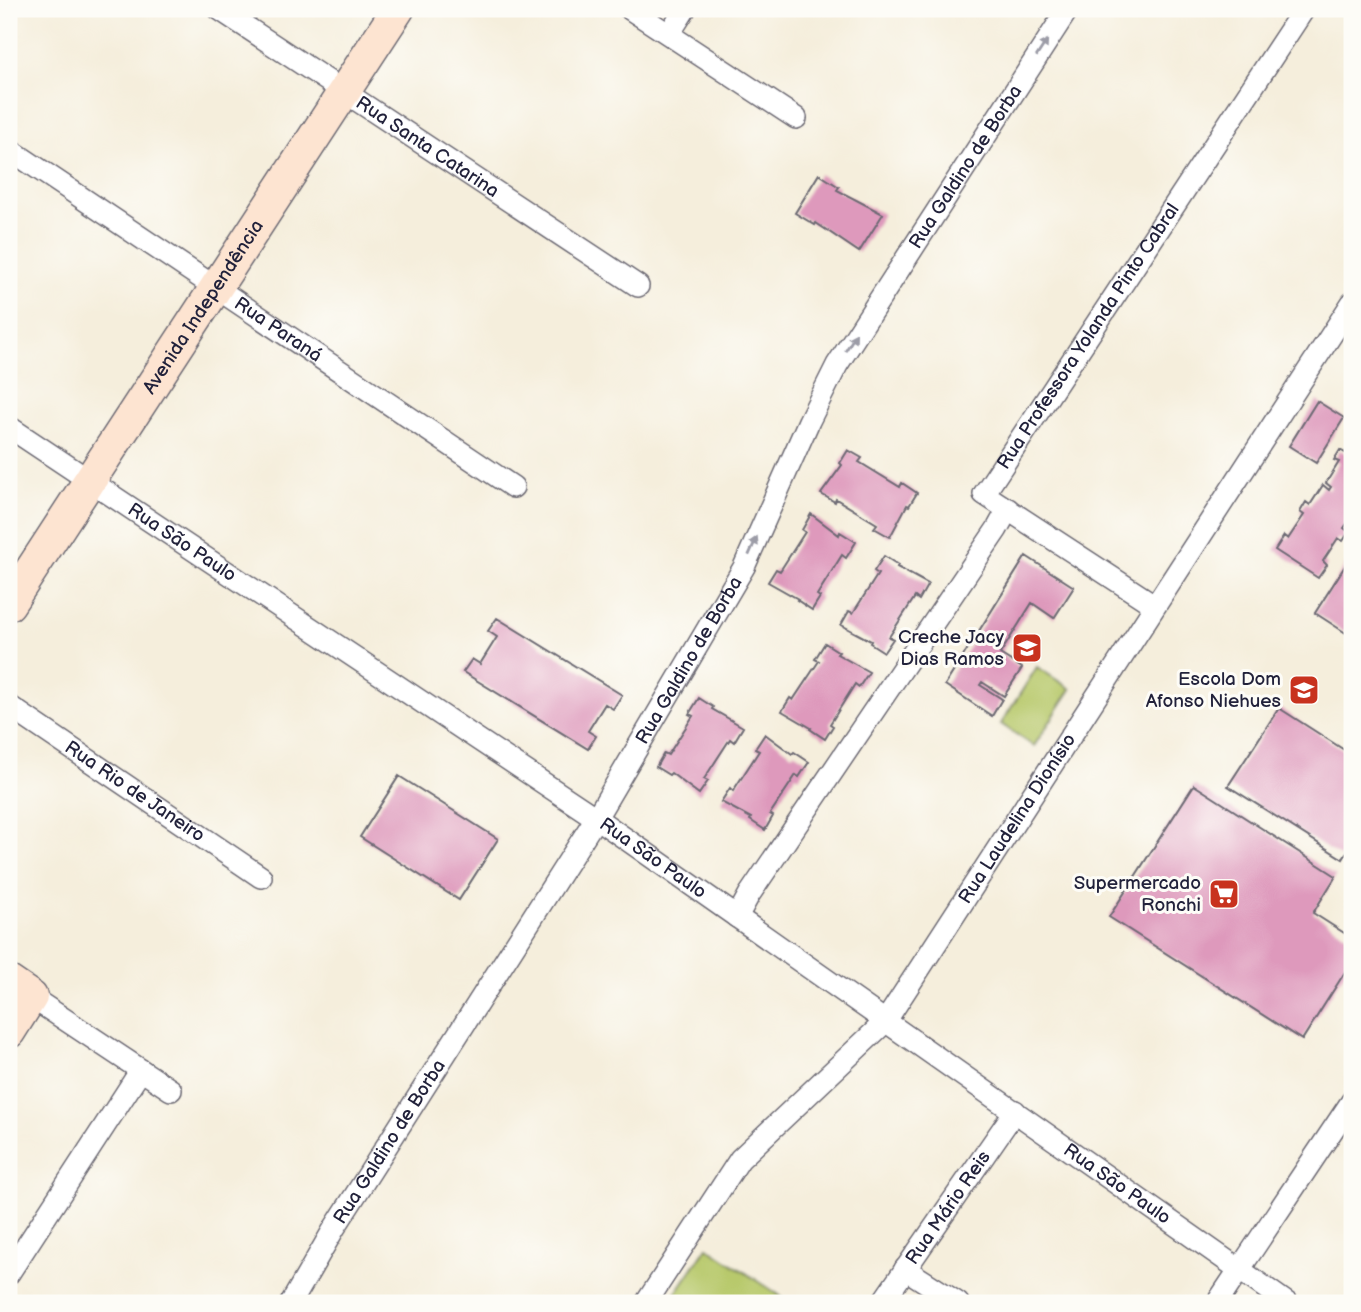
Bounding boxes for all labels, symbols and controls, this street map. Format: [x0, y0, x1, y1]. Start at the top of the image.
one-way arrow [1035, 39, 1048, 58]
street label: Rua Galdino de Borba [904, 81, 1027, 253]
street label: Rua Santa Catarina [352, 91, 504, 202]
street label: Rua Professora Yolanda Pinto Cabral [992, 199, 1184, 474]
street label: Avenida Independência [138, 215, 269, 398]
street label: Rua Paraná [230, 292, 326, 367]
one-way arrow [845, 332, 857, 351]
street label: Rua São Paulo [124, 498, 241, 587]
one-way arrow [748, 536, 759, 557]
street label: Rua Galdino de Borba [631, 572, 747, 748]
place label: Creche Jacy Dias Ramos [898, 626, 1004, 671]
school or university icon: Creche Jacy Dias Ramos [1010, 631, 1044, 665]
place label: Escola Dom Afonso Niehues [1146, 668, 1281, 713]
school or university icon: Escola Dom Afonso Niehues [1287, 673, 1321, 707]
street label: Rua Laudelina Dionísio [953, 729, 1081, 908]
street label: Rua Rio de Janeiro [60, 736, 209, 847]
street label: Rua São Paulo [595, 813, 711, 903]
place label: Supermercado Ronchi [1074, 872, 1201, 917]
supermarket icon: Supermercado Ronchi [1207, 877, 1241, 911]
street label: Rua Galdino de Borba [328, 1055, 450, 1228]
street label: Rua São Paulo [1059, 1138, 1175, 1229]
street label: Rua Mário Reis [901, 1146, 995, 1269]

